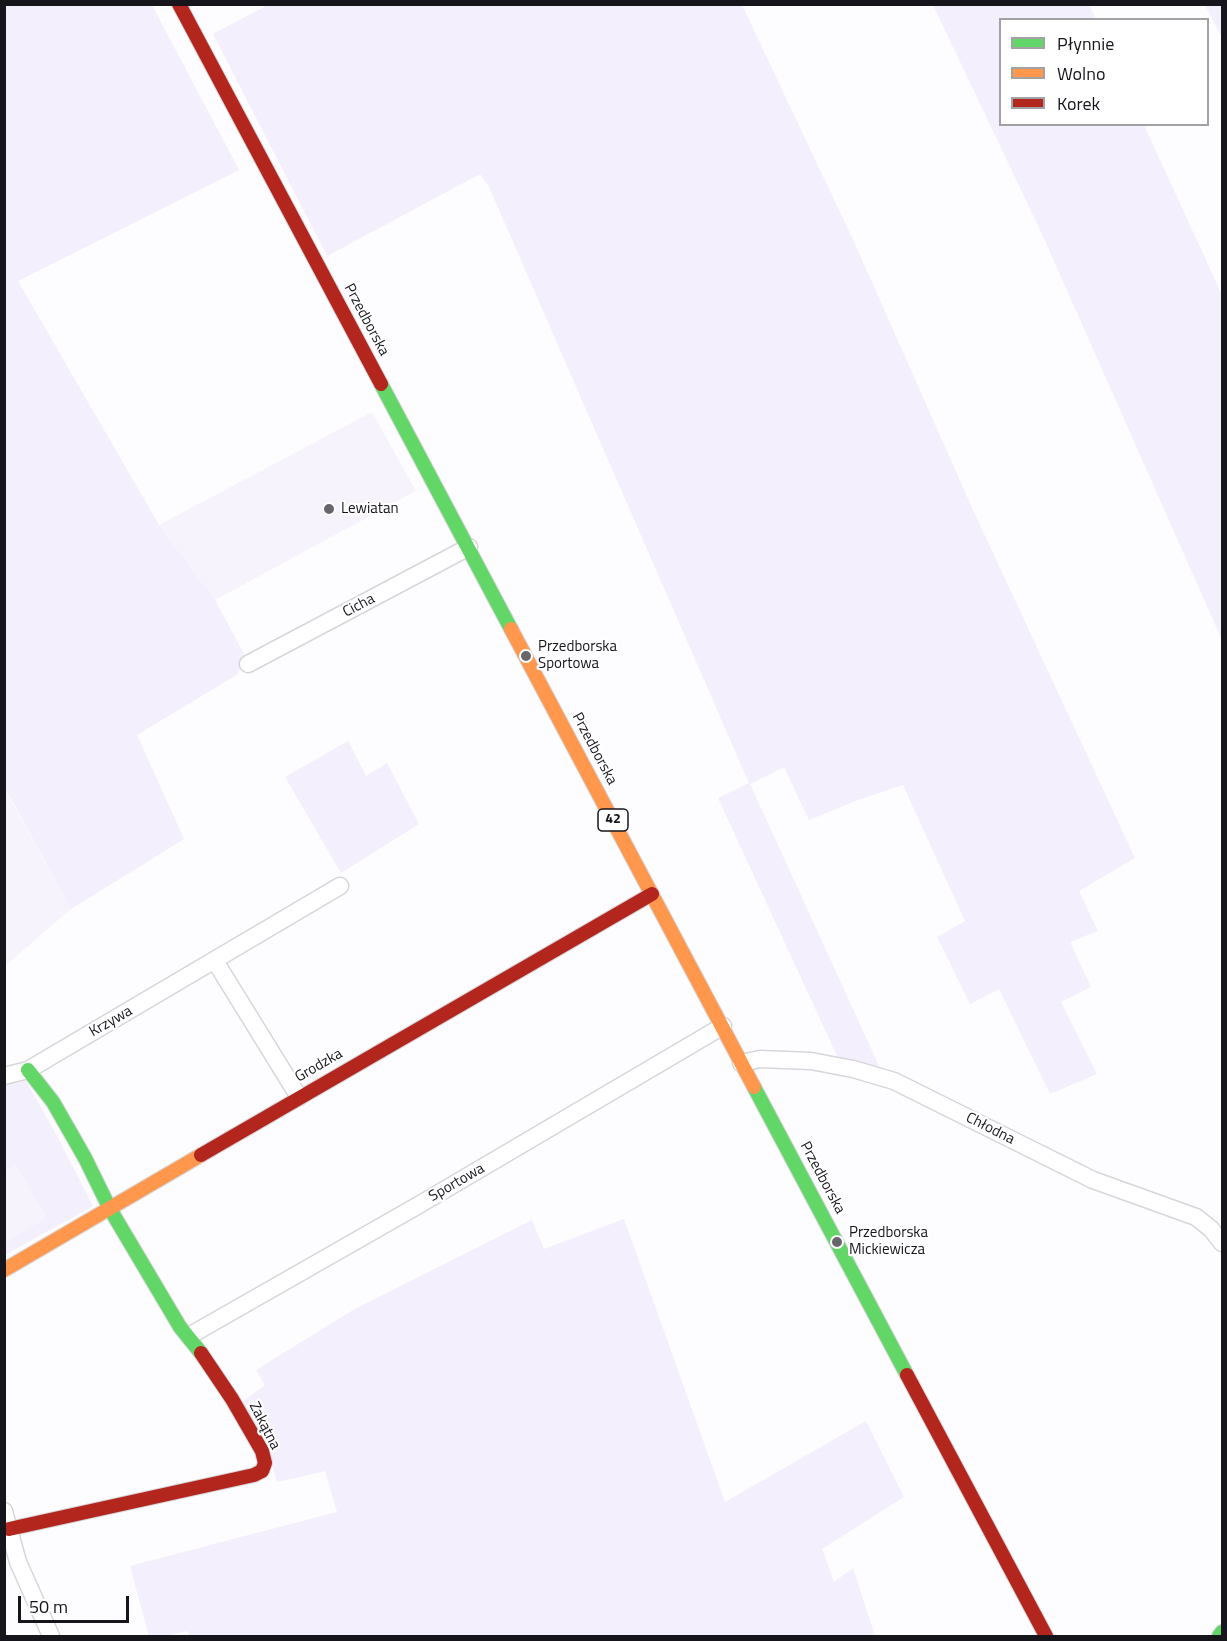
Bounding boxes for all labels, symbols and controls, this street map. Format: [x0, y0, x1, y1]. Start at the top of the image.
legend [999, 18, 1209, 126]
text: Płynnie [1057, 30, 1114, 57]
text: Wolno [1057, 60, 1105, 87]
text: Korek [1057, 90, 1100, 117]
street label: Przedborska [340, 281, 392, 359]
place label: Lewiatan [341, 500, 399, 518]
marker: Lewiatan [322, 502, 336, 516]
street label: Cicha [340, 590, 378, 622]
place label: Przedborska Sportowa [538, 638, 617, 673]
marker: Przedborska Sportowa [519, 649, 533, 663]
street label: Przedborska [568, 710, 620, 788]
road number: 42 [598, 809, 628, 831]
street label: Krzywa [86, 1003, 136, 1041]
street label: Grodzka [292, 1045, 346, 1087]
street label: Chłodna [963, 1109, 1017, 1149]
street label: Przedborska [796, 1139, 848, 1217]
street label: Sportowa [426, 1160, 488, 1206]
place label: Przedborska Mickiewicza [849, 1224, 928, 1259]
marker: Przedborska Mickiewicza [830, 1235, 844, 1249]
street label: Zakątna [244, 1399, 284, 1453]
scale bar [21, 1584, 132, 1622]
text: 50 m [29, 1593, 68, 1620]

